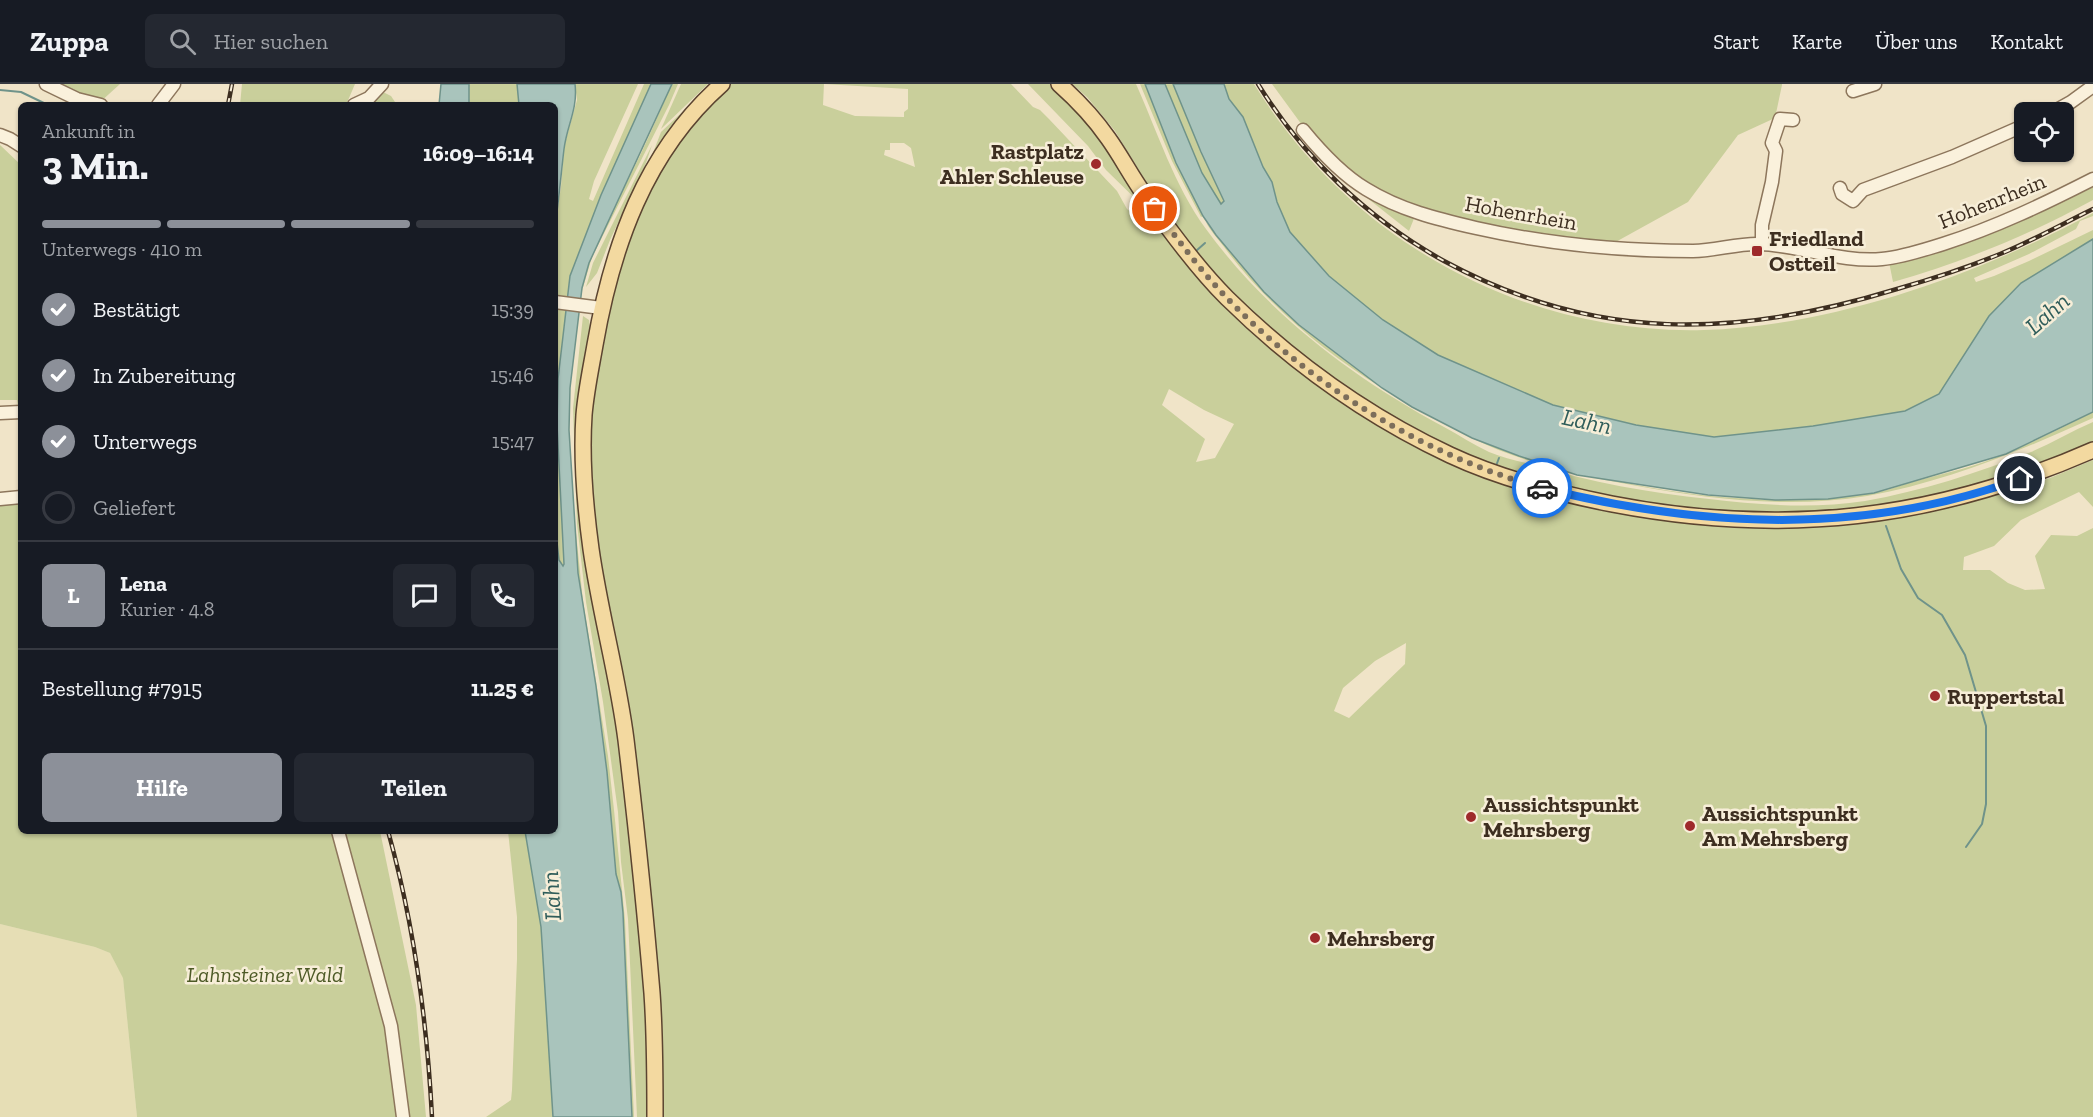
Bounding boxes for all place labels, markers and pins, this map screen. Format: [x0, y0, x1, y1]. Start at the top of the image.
place label: Rastplatz Ahler Schleuse [940, 138, 1084, 190]
marker: Rastplatz Ahler Schleuse [1089, 157, 1103, 171]
pin [1129, 183, 1180, 234]
place label: Friedland Ostteil [1769, 225, 1864, 277]
marker: Friedland Ostteil [1750, 244, 1764, 258]
pin [1994, 453, 2045, 504]
place label: Ruppertstal [1947, 683, 2064, 710]
marker: Ruppertstal [1928, 689, 1942, 703]
place label: Aussichtspunkt Mehrsberg [1483, 791, 1639, 843]
place label: Aussichtspunkt Am Mehrsberg [1702, 800, 1858, 852]
marker: Aussichtspunkt Mehrsberg [1464, 810, 1478, 824]
marker: Aussichtspunkt Am Mehrsberg [1683, 819, 1697, 833]
place label: Mehrsberg [1327, 925, 1435, 952]
marker: Mehrsberg [1308, 931, 1322, 945]

